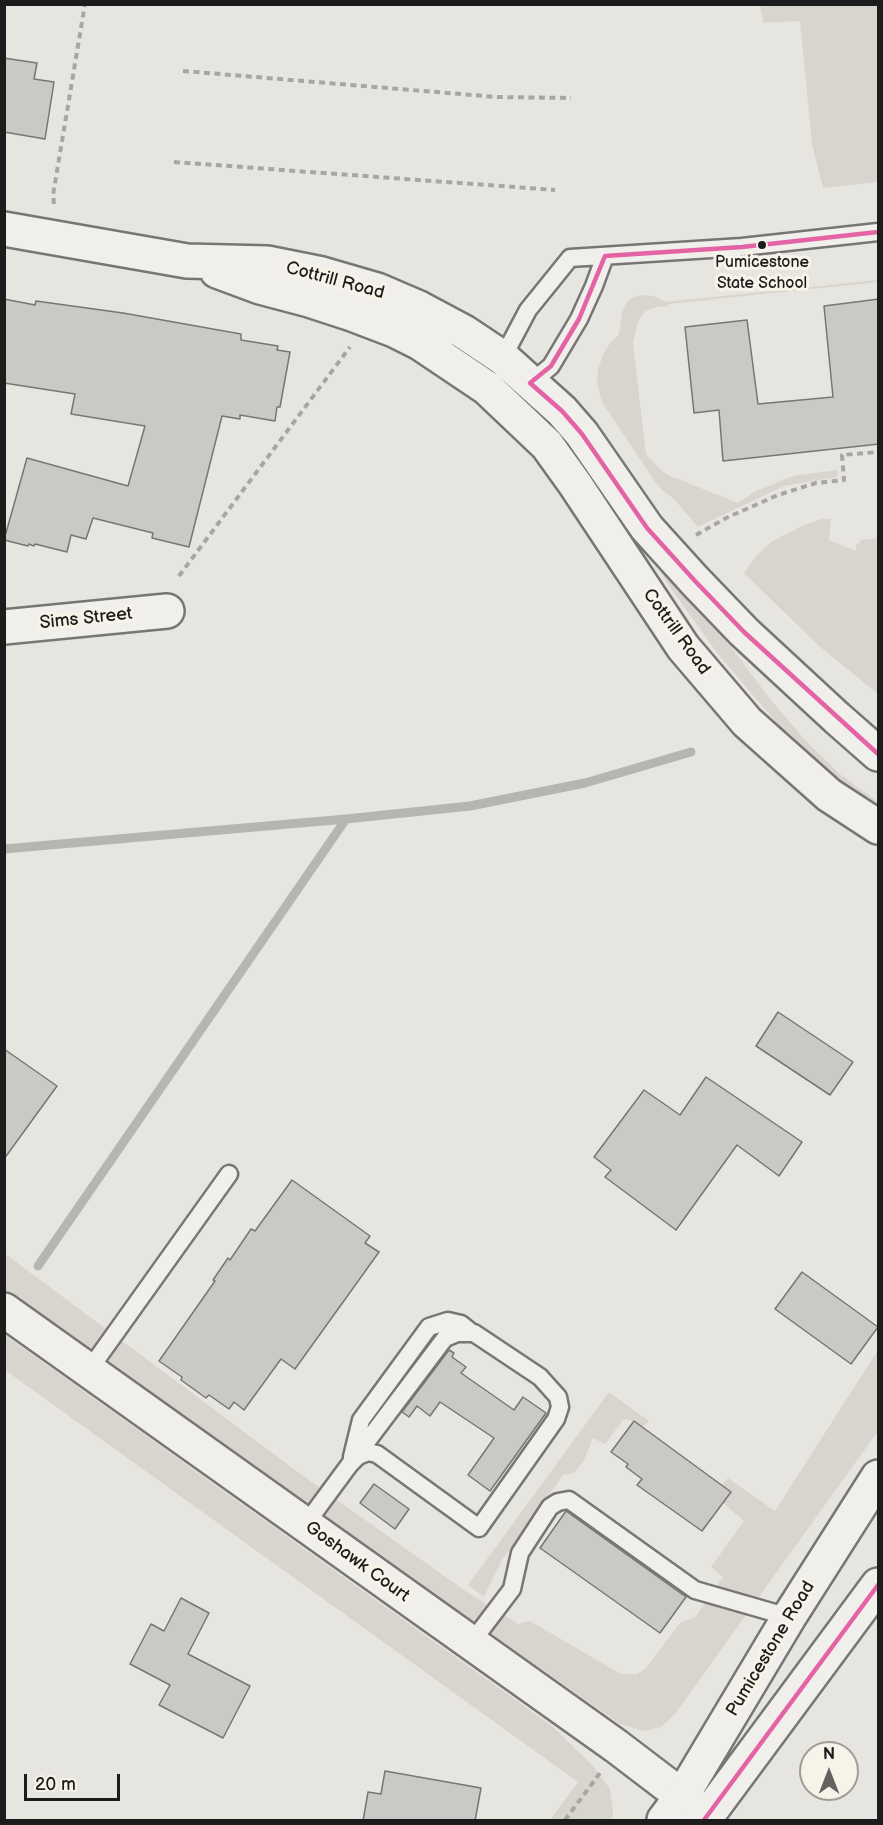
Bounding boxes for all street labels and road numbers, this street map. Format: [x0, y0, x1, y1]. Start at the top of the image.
street label: Cottrill Road [283, 258, 387, 304]
street label: Cottrill Road [638, 585, 714, 679]
street label: Sims Street [39, 603, 133, 635]
street label: Goshawk Court [301, 1517, 413, 1607]
street label: Pumicestone Road [722, 1577, 820, 1721]

